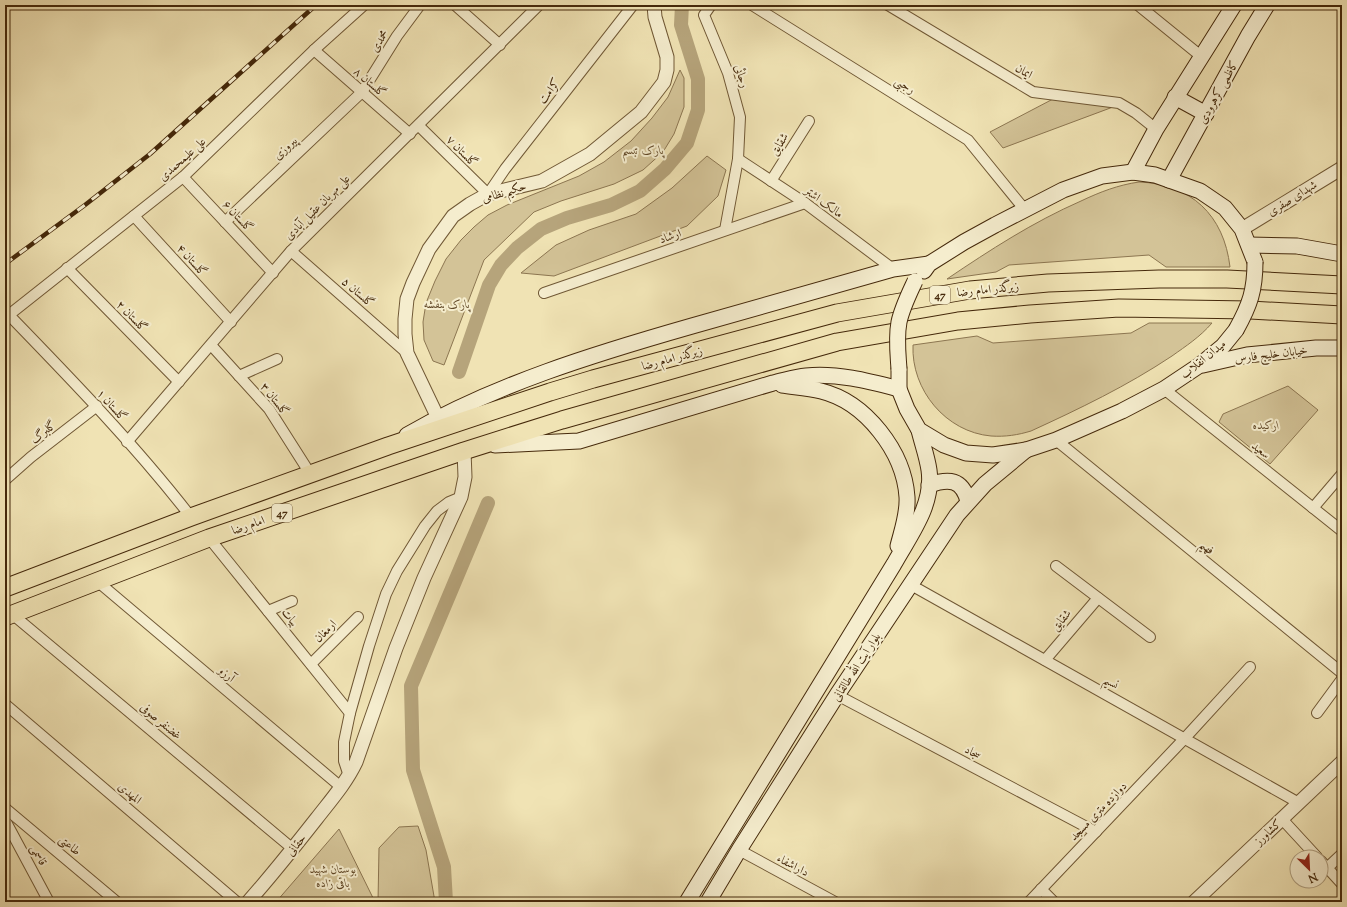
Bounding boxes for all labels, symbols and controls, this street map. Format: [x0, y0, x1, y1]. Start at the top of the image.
street label: محمدی [366, 27, 394, 56]
street label: کاظمی کرهرودی [1194, 57, 1244, 128]
street label: ایمان [1011, 60, 1036, 84]
street label: رجائی [729, 62, 753, 91]
street label: گلستان ۸ [349, 63, 390, 102]
street label: رجبی [891, 73, 918, 99]
street label: کرامت [534, 75, 566, 108]
street label: شقایق [766, 130, 794, 159]
street label: پیروزی [269, 132, 302, 165]
street label: گلستان ۷ [441, 132, 481, 172]
street label: علی علیمحمدی [155, 133, 211, 186]
park label: پارک تبسم [622, 142, 666, 162]
street label: علی مهربان عقیل آبادی [281, 170, 355, 245]
street label: شهدای صفری [1264, 176, 1321, 221]
street label: حکیم نظامی [480, 178, 529, 210]
street label: مالک اشتر [799, 181, 846, 223]
street label: گلستان ۶ [218, 197, 257, 237]
street label: ارشاد [657, 225, 684, 249]
street label: گلستان ۴ [172, 240, 211, 281]
street label: گلستان ۵ [337, 273, 378, 312]
street label: زیرگذر امام رضا [956, 277, 1020, 303]
road number: 47 [930, 286, 950, 304]
park label: پارک بنفشه [424, 296, 472, 314]
street label: گلستان ۲ [112, 297, 151, 337]
street label: میدان انقلاب [1177, 336, 1230, 384]
street label: زیرگذر امام رضا [640, 341, 705, 377]
street label: خیابان خلیج فارس [1233, 342, 1309, 369]
street label: گلستان ۳ [255, 379, 293, 420]
street label: گلستان ۱ [92, 385, 131, 426]
street label: گلبرگ [27, 417, 60, 449]
park label: ارکیده [1253, 417, 1279, 435]
street label: سعید [1247, 438, 1274, 464]
road number: 47 [272, 504, 292, 522]
street label: امام رضا [229, 512, 268, 541]
street label: فهیم [1194, 536, 1218, 561]
street label: بیات [276, 605, 302, 631]
street label: شقایق [1047, 606, 1076, 635]
street label: ارمغان [310, 616, 342, 647]
street label: بلوار آیت الله طالقانی [826, 628, 886, 706]
street label: آرزو [213, 661, 240, 688]
street label: نسیم [1099, 671, 1122, 696]
street label: غضنفر صوفی [136, 699, 185, 745]
street label: سجاد [961, 741, 984, 765]
street label: المهدی [113, 778, 146, 809]
street label: دوازده متری مسجد [1066, 778, 1132, 845]
street label: کشاورز [1250, 815, 1287, 851]
street label: طاعتی [54, 831, 84, 861]
street label: حقانی [282, 831, 311, 861]
street label: قاسمی [25, 842, 51, 869]
north arrow [1289, 849, 1329, 889]
street label: داراشفاء [773, 850, 812, 882]
park label: بوستان شهید باقی زاده [310, 861, 357, 893]
text: N [1305, 868, 1321, 886]

